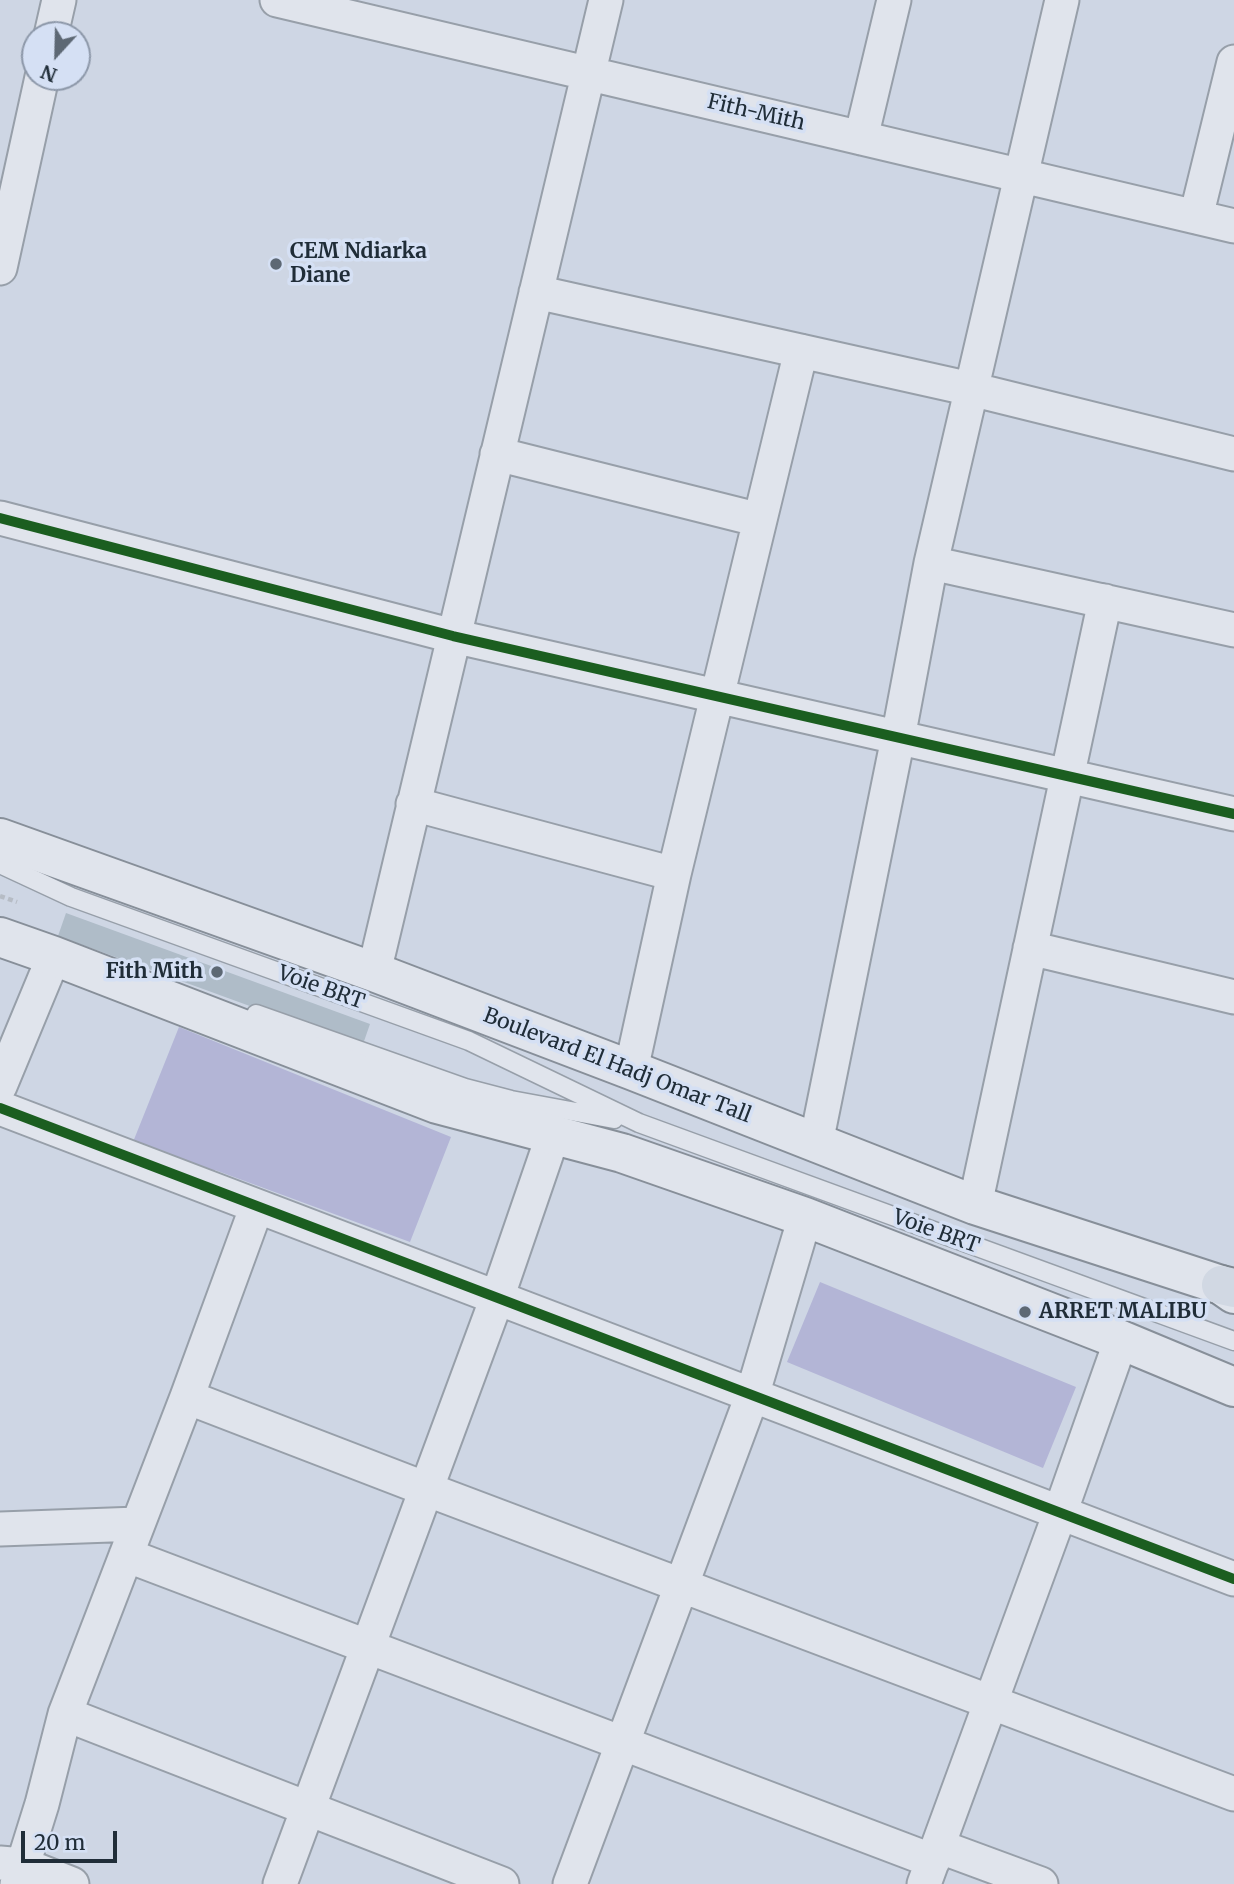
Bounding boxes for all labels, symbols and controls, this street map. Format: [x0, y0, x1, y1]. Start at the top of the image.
north arrow [21, 21, 91, 91]
text: N [37, 60, 60, 88]
street label: Fith-Mith [705, 90, 807, 136]
place label: CEM Ndiarka Diane [290, 239, 427, 289]
marker: CEM Ndiarka Diane [268, 256, 284, 272]
place label: Fith Mith [105, 959, 203, 985]
street label: Voie BRT [274, 961, 368, 1015]
marker: Fith Mith [209, 964, 225, 980]
street label: Boulevard El Hadj Omar Tall [480, 1003, 754, 1129]
street label: Voie BRT [889, 1205, 983, 1259]
place label: ARRET MALIBU [1039, 1299, 1207, 1325]
marker: ARRET MALIBU [1017, 1304, 1033, 1320]
scale bar [24, 1818, 121, 1862]
text: 20 m [34, 1829, 85, 1856]

